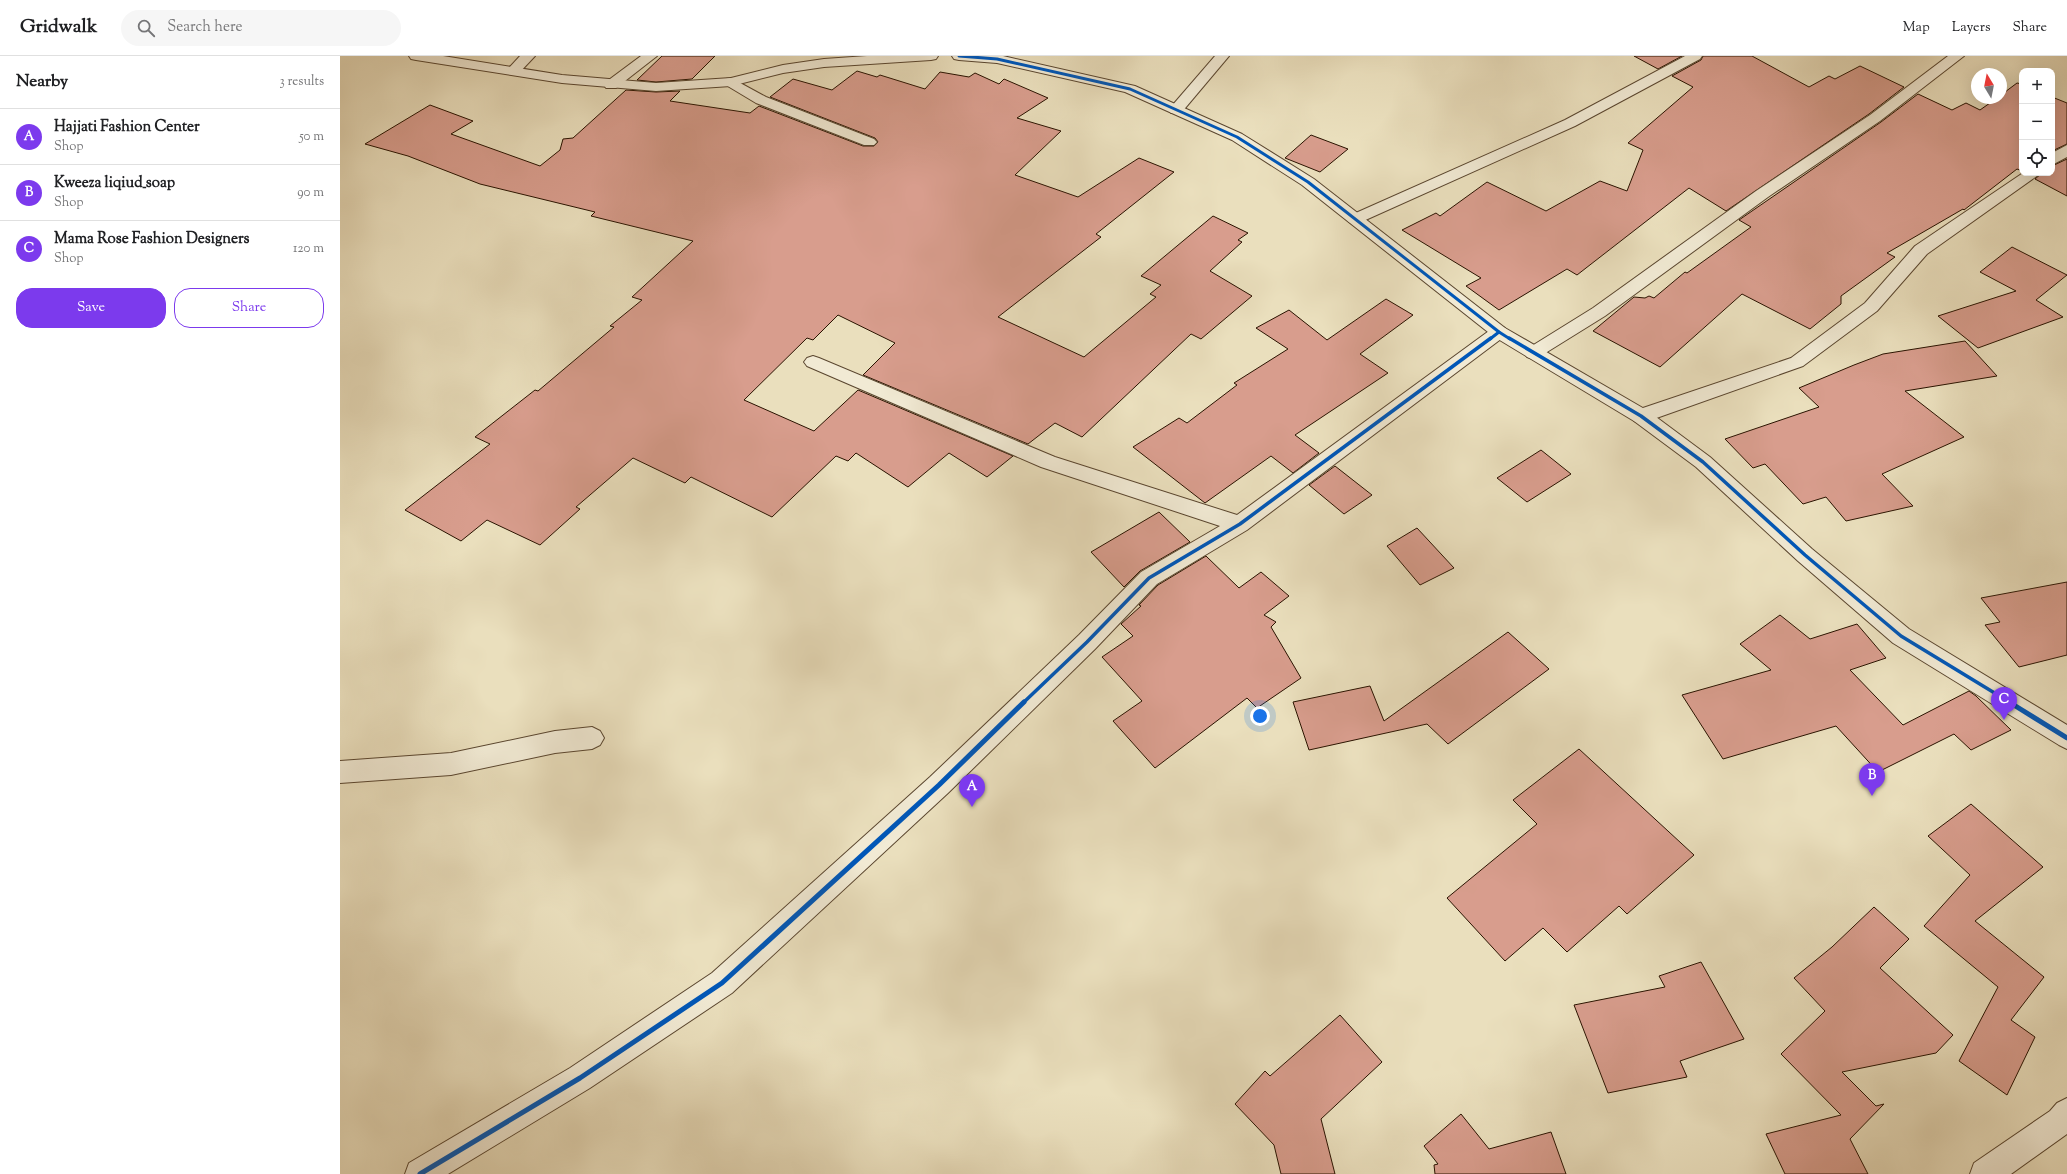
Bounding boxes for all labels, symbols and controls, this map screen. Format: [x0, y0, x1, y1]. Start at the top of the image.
search box [121, 10, 401, 46]
text: Gridwalk [20, 14, 97, 41]
icon: search [135, 17, 157, 39]
text: Search here [167, 17, 243, 38]
text: Map [1903, 18, 1930, 38]
text: Layers [1952, 18, 1990, 38]
text: Share [2012, 18, 2047, 38]
north arrow [1971, 68, 2007, 104]
map controls [2019, 68, 2055, 176]
button: + [2019, 68, 2055, 104]
text: Nearby [16, 70, 68, 94]
text: 3 results [279, 73, 324, 91]
button: − [2019, 104, 2055, 140]
text: Hajjati Fashion Center [54, 117, 200, 138]
text: A [24, 128, 34, 146]
text: 50 m [299, 128, 324, 146]
text: Shop [54, 138, 83, 156]
button: locate [2019, 140, 2055, 176]
text: Kweeza liqiud_soap [54, 173, 175, 194]
text: B [25, 184, 33, 202]
text: 90 m [297, 184, 324, 202]
text: Shop [54, 194, 83, 212]
text: Mama Rose Fashion Designers [54, 229, 249, 250]
text: C [24, 240, 34, 258]
text: 120 m [293, 240, 324, 258]
text: Shop [54, 250, 83, 268]
button: Save [16, 288, 166, 328]
button: Share [174, 288, 324, 328]
pin: C [1991, 687, 2017, 720]
your location [1250, 706, 1270, 726]
pin: B [1859, 763, 1885, 796]
pin: A [959, 774, 985, 807]

